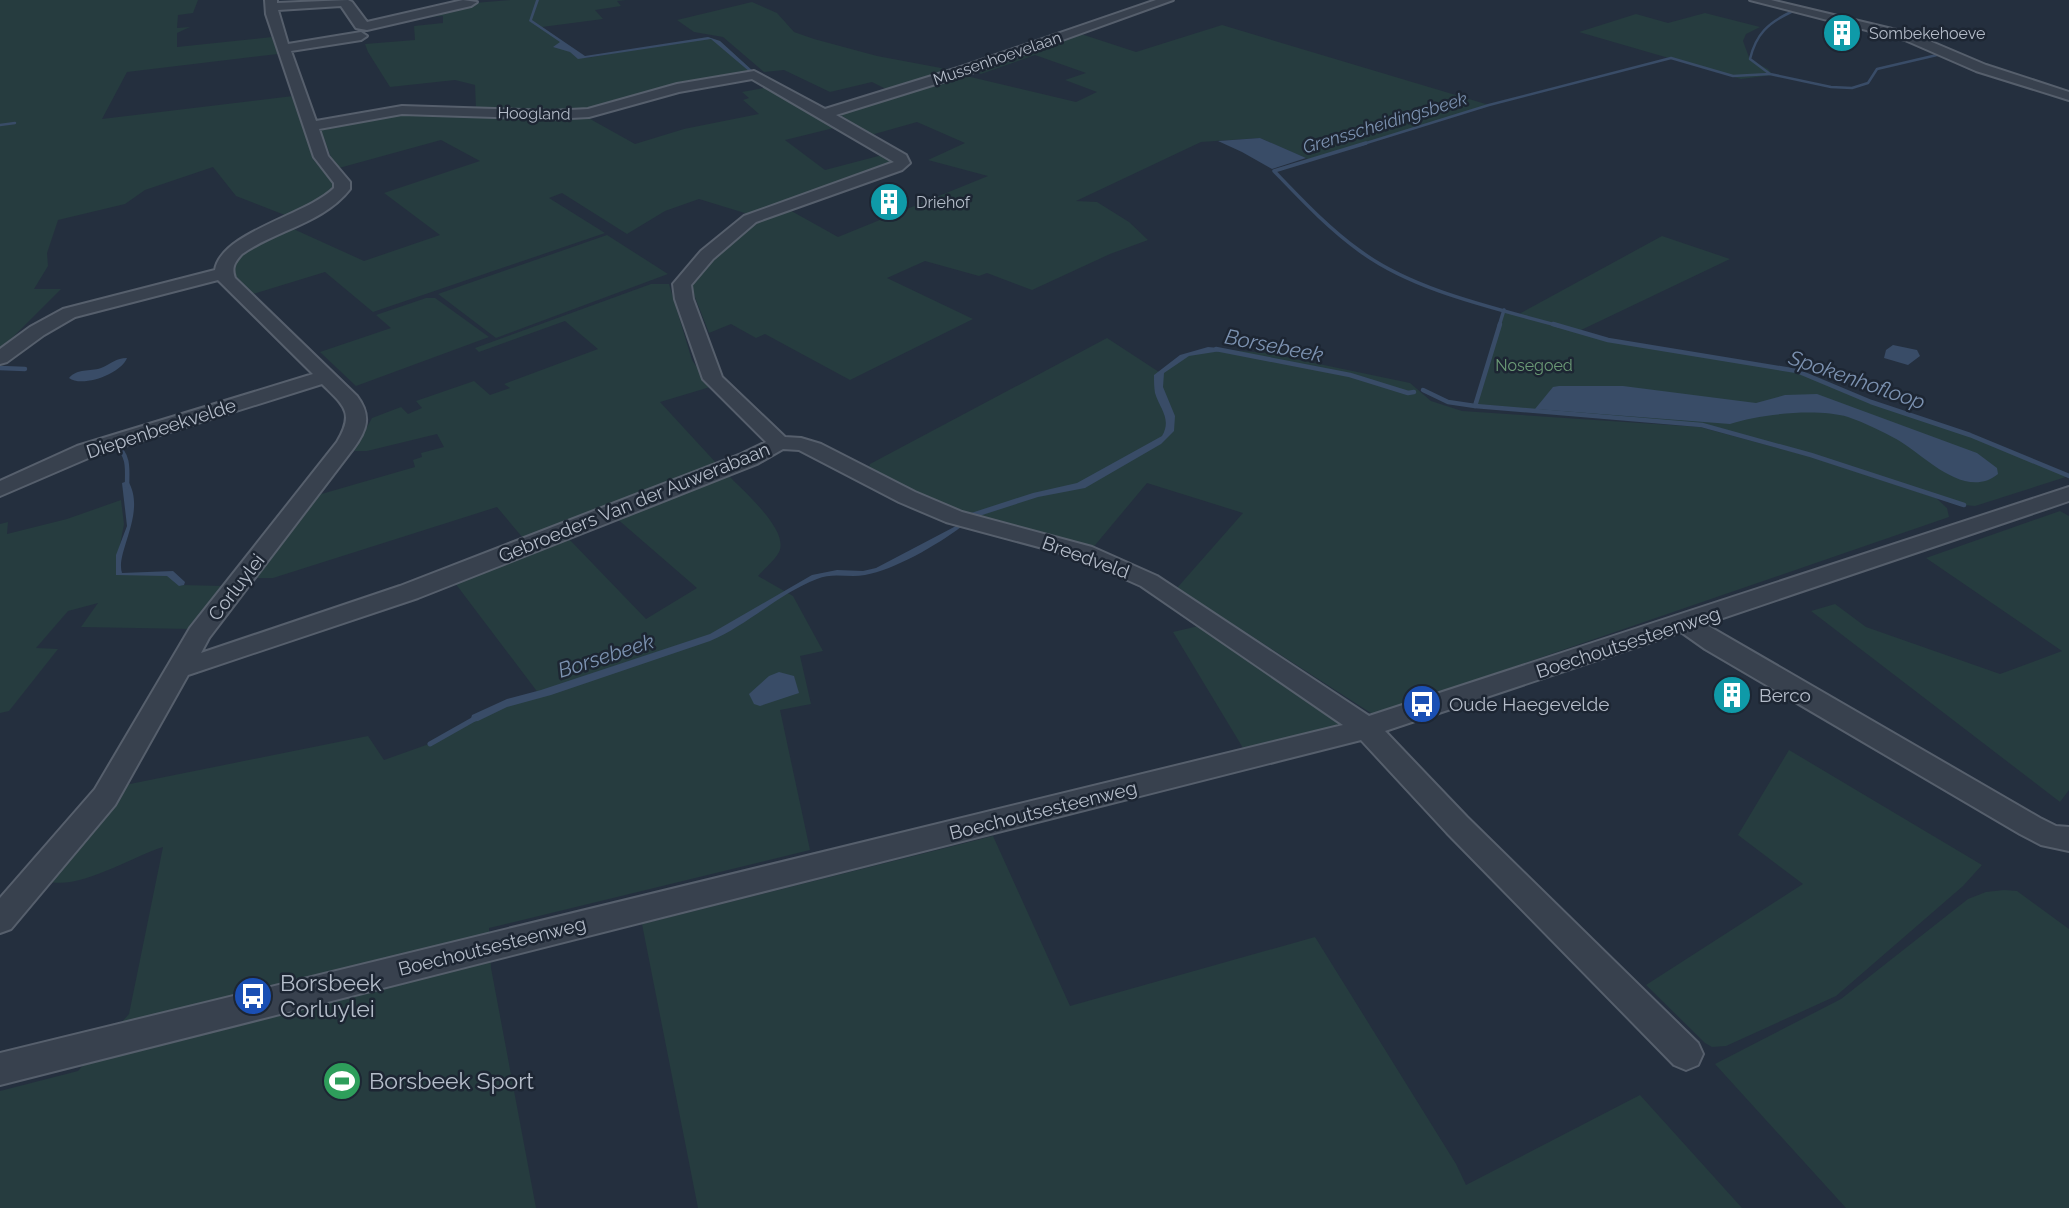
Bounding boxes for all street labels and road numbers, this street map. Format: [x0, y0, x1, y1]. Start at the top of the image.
street label: Mussenhoevelaan [930, 28, 1064, 89]
street label: Hoogland [497, 103, 571, 124]
street label: Diepenbeekvelde [83, 393, 239, 463]
street label: Gebroeders Van der Auwerabaan [495, 437, 773, 567]
street label: Breedveld [1039, 531, 1133, 583]
street label: Corluylei [203, 549, 269, 625]
street label: Boechoutsesteenweg [1533, 602, 1723, 682]
street label: Boechoutsesteenweg [947, 776, 1139, 844]
street label: Boechoutsesteenweg [396, 912, 588, 980]

